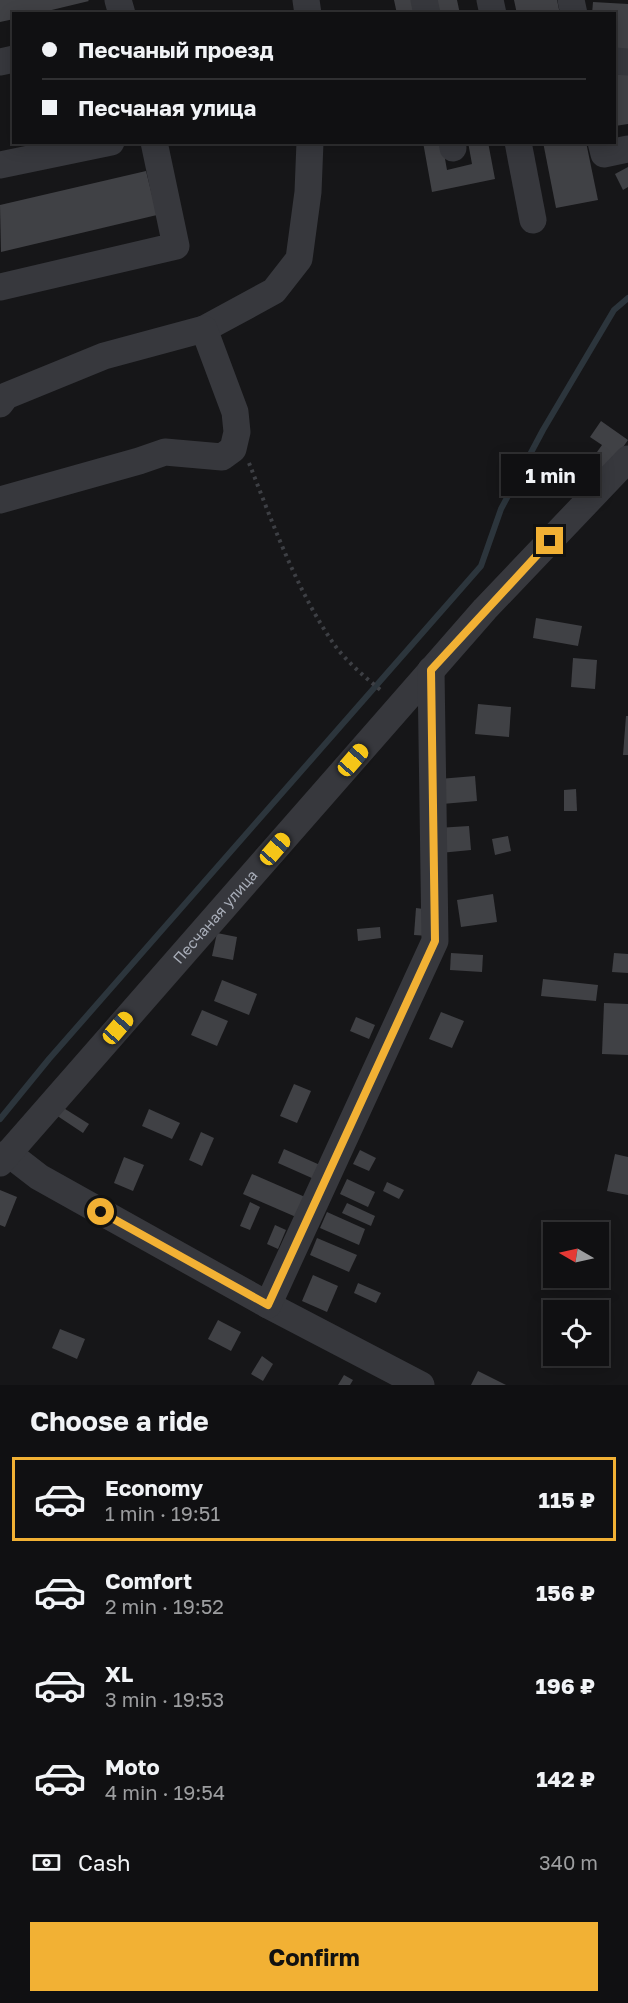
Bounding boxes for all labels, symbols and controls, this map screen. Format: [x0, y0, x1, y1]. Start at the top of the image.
text: Песчаный проезд [78, 36, 274, 63]
text: Песчаная улица [78, 94, 256, 121]
callout: 1 min [500, 454, 600, 496]
text: 1 min [525, 463, 576, 487]
route end [536, 527, 563, 554]
car [334, 741, 372, 779]
car [256, 830, 294, 868]
street label: Песчаная улица [169, 866, 261, 967]
car [99, 1009, 137, 1047]
route start [87, 1198, 114, 1225]
north arrow [543, 1222, 609, 1288]
map controls [543, 1222, 609, 1366]
button: locate [543, 1300, 609, 1366]
text: Choose a ride [30, 1405, 209, 1437]
icon: car [33, 1472, 87, 1526]
text: Economy [105, 1474, 203, 1501]
text: 115 ₽ [539, 1486, 595, 1513]
text: 1 min · 19:51 [105, 1501, 220, 1525]
icon: car [33, 1565, 87, 1619]
text: Comfort [105, 1567, 192, 1594]
text: 156 ₽ [536, 1579, 595, 1606]
text: 2 min · 19:52 [105, 1594, 224, 1618]
icon: car [33, 1658, 87, 1712]
text: XL [105, 1660, 133, 1687]
text: 196 ₽ [535, 1672, 595, 1699]
text: 3 min · 19:53 [105, 1687, 224, 1711]
icon: car [33, 1751, 87, 1805]
text: Moto [105, 1753, 160, 1780]
text: 142 ₽ [536, 1765, 595, 1792]
text: 4 min · 19:54 [105, 1780, 225, 1804]
icon: cash [30, 1846, 63, 1879]
text: Cash [78, 1849, 131, 1876]
text: 340 m [539, 1850, 598, 1874]
button: Confirm [30, 1922, 598, 1991]

